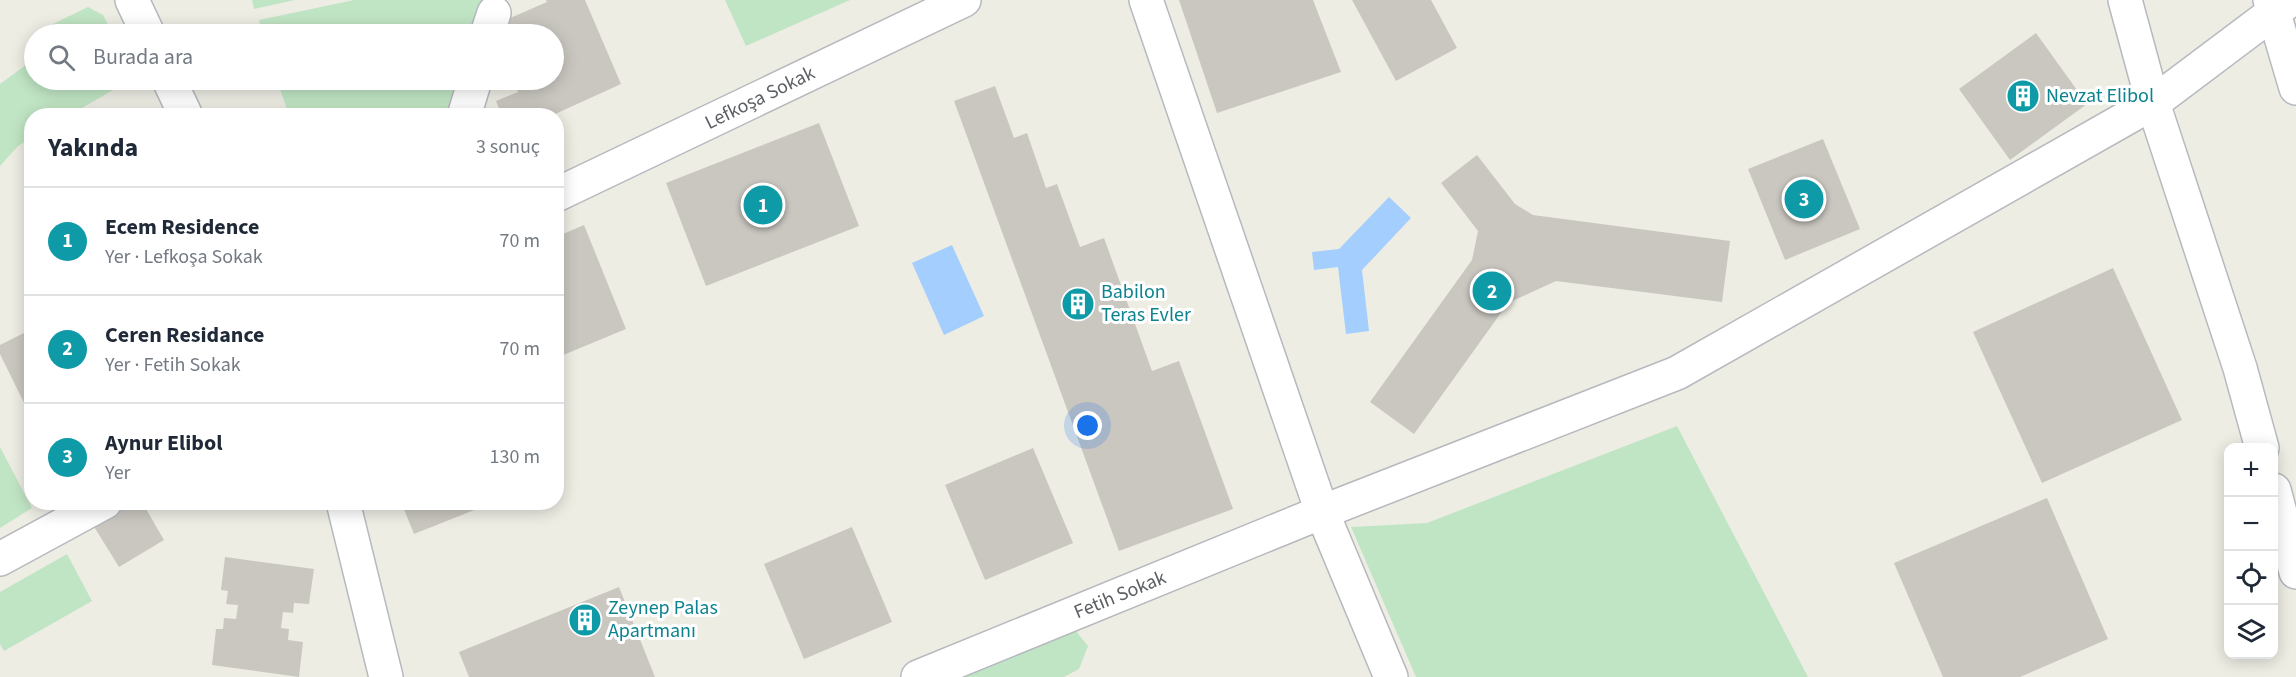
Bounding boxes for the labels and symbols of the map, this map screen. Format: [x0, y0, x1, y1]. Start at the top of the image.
street label: Lefkoşa Sokak [700, 59, 820, 137]
building icon: Nevzat Elibol [2005, 78, 2041, 114]
place label: Nevzat Elibol [2046, 82, 2154, 110]
pin: 3 [1784, 176, 1824, 222]
pin: 1 [744, 182, 783, 228]
pin: 2 [1472, 268, 1512, 314]
place label: Babilon Teras Evler [1101, 278, 1191, 329]
building icon: Babilon Teras Evler [1060, 286, 1096, 322]
your location [1073, 411, 1102, 440]
street label: Fetih Sokak [1070, 564, 1170, 626]
place label: Zeynep Palas Apartmanı [608, 594, 718, 645]
building icon: Zeynep Palas Apartmanı [567, 602, 603, 638]

